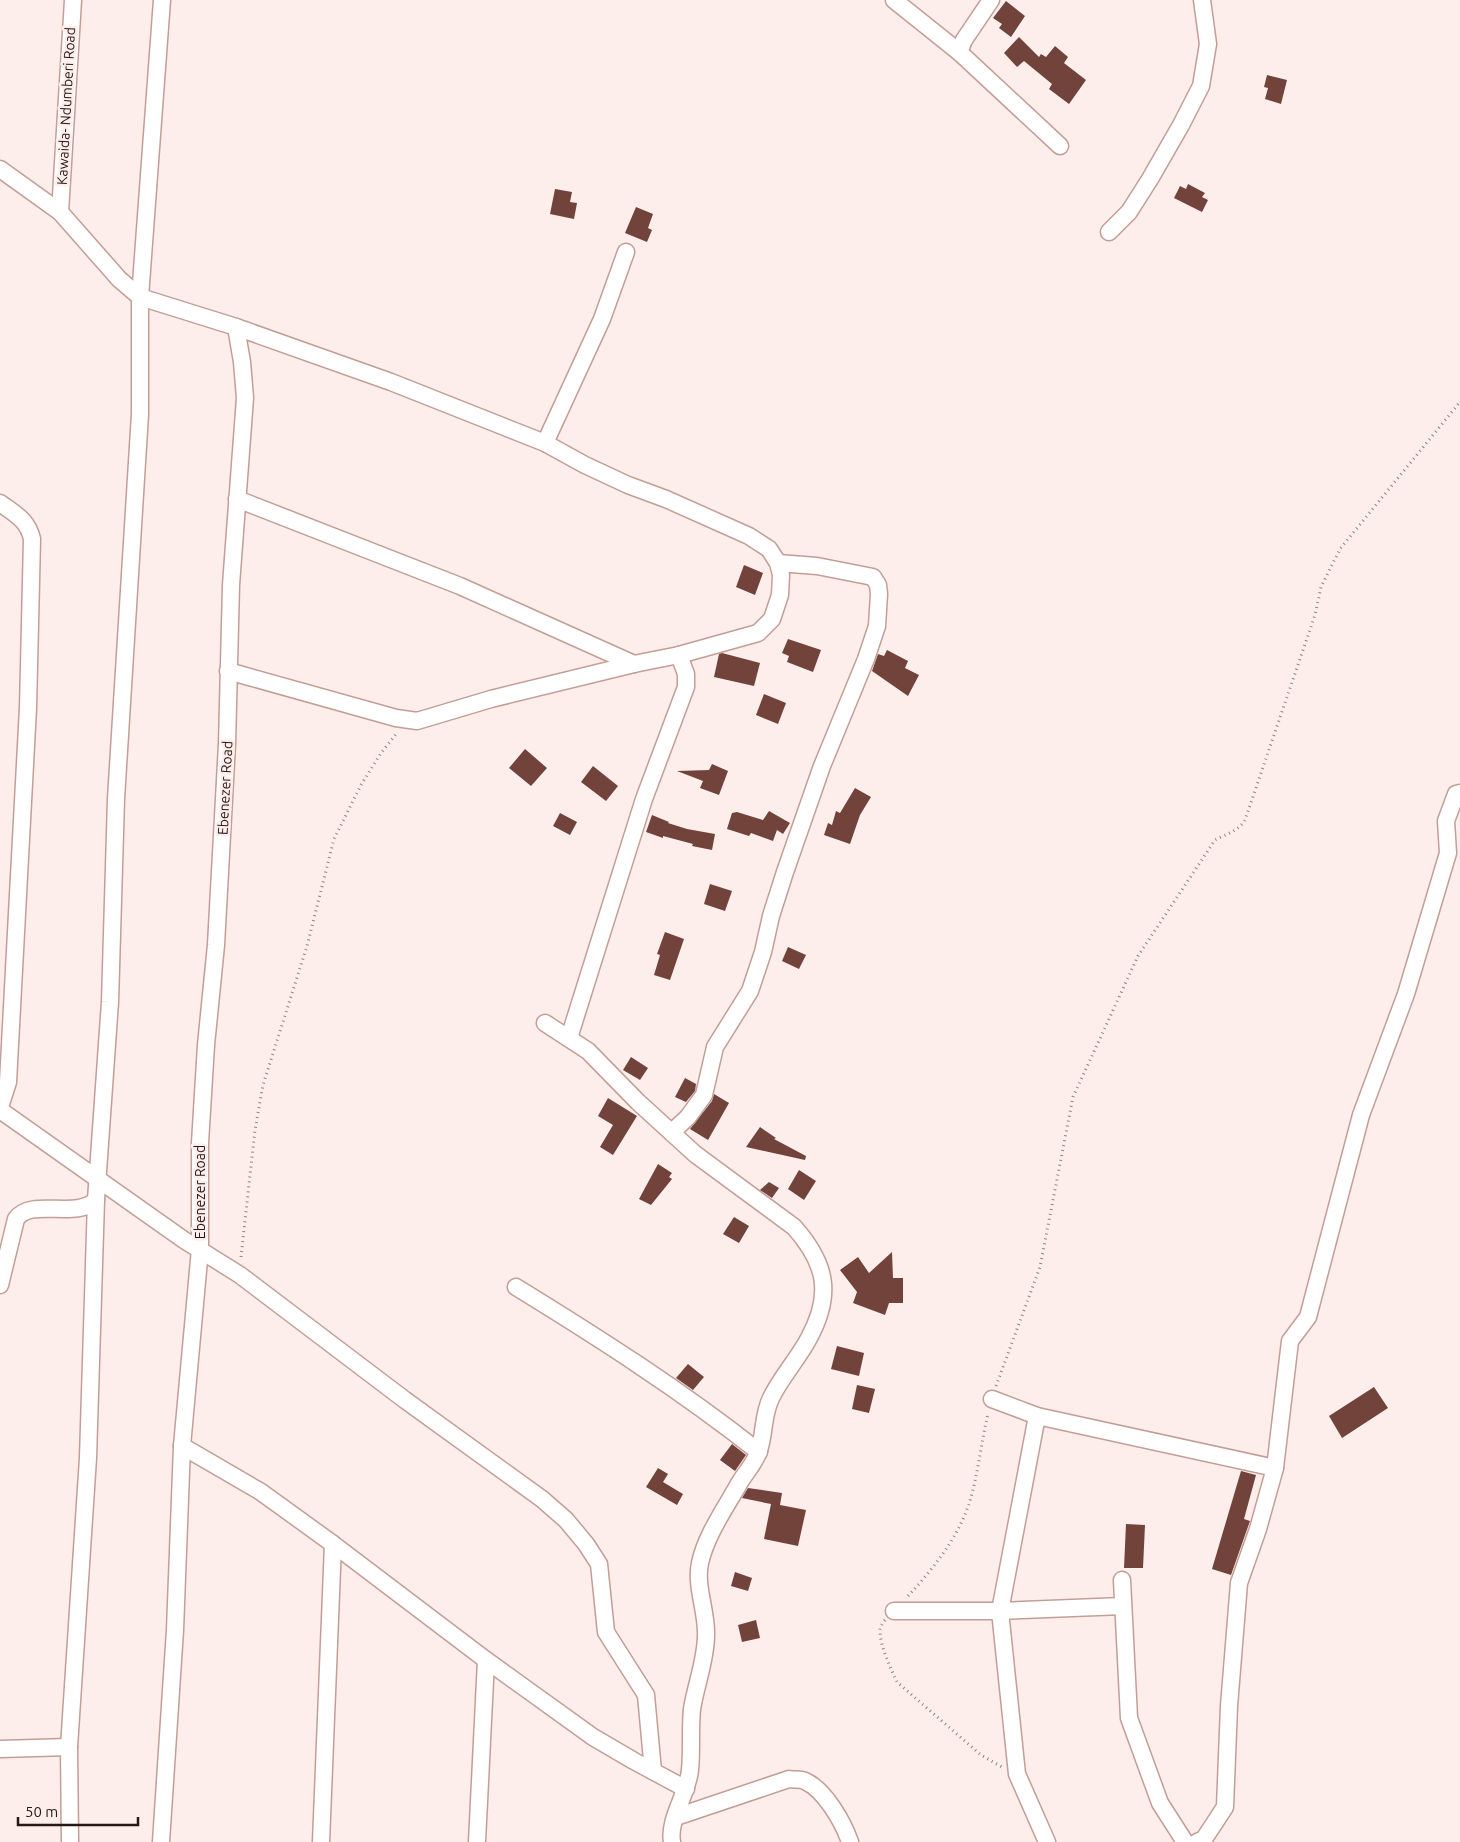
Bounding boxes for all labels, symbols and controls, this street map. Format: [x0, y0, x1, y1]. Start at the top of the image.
street label: Kawaida- Ndumberi Road [54, 27, 78, 185]
street label: Ebenezer Road [215, 740, 235, 836]
street label: Ebenezer Road [192, 1145, 208, 1239]
scale bar [18, 1794, 138, 1826]
text: 50 m [25, 1803, 58, 1820]

